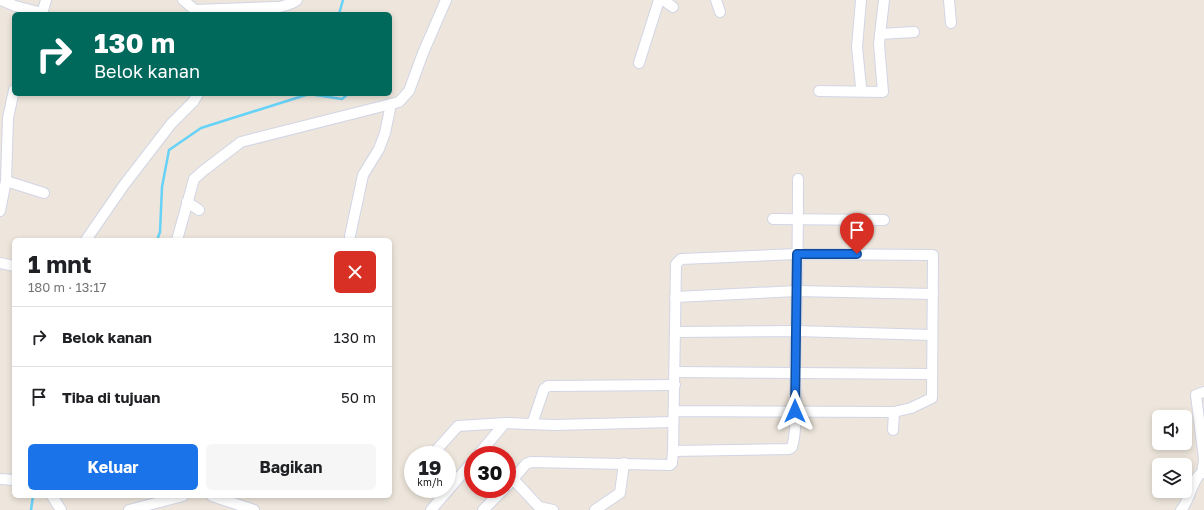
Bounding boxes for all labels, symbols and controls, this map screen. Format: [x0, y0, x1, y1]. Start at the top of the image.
text: 130 m [94, 26, 175, 59]
icon: right [28, 28, 80, 80]
text: Belok kanan [94, 60, 200, 82]
pin [840, 213, 874, 254]
icon: arrive [846, 219, 868, 241]
text: 1 mnt [28, 249, 91, 278]
button: close [334, 251, 376, 293]
text: 180 m · 13:17 [28, 279, 106, 295]
icon: right [28, 326, 50, 348]
text: Belok kanan [62, 328, 152, 346]
text: 130 m [334, 328, 376, 346]
icon: arrive [28, 386, 50, 408]
text: Tiba di tujuan [62, 388, 160, 406]
text: 50 m [341, 388, 376, 406]
position arrow [774, 390, 816, 432]
map controls [1152, 410, 1192, 498]
button: sound [1152, 410, 1192, 450]
button: Keluar [28, 444, 198, 490]
button: Bagikan [206, 444, 376, 490]
speed limit sign: 30 [464, 446, 516, 498]
text: 19 [418, 455, 441, 479]
button: layers [1152, 458, 1192, 498]
text: km/h [417, 476, 443, 488]

